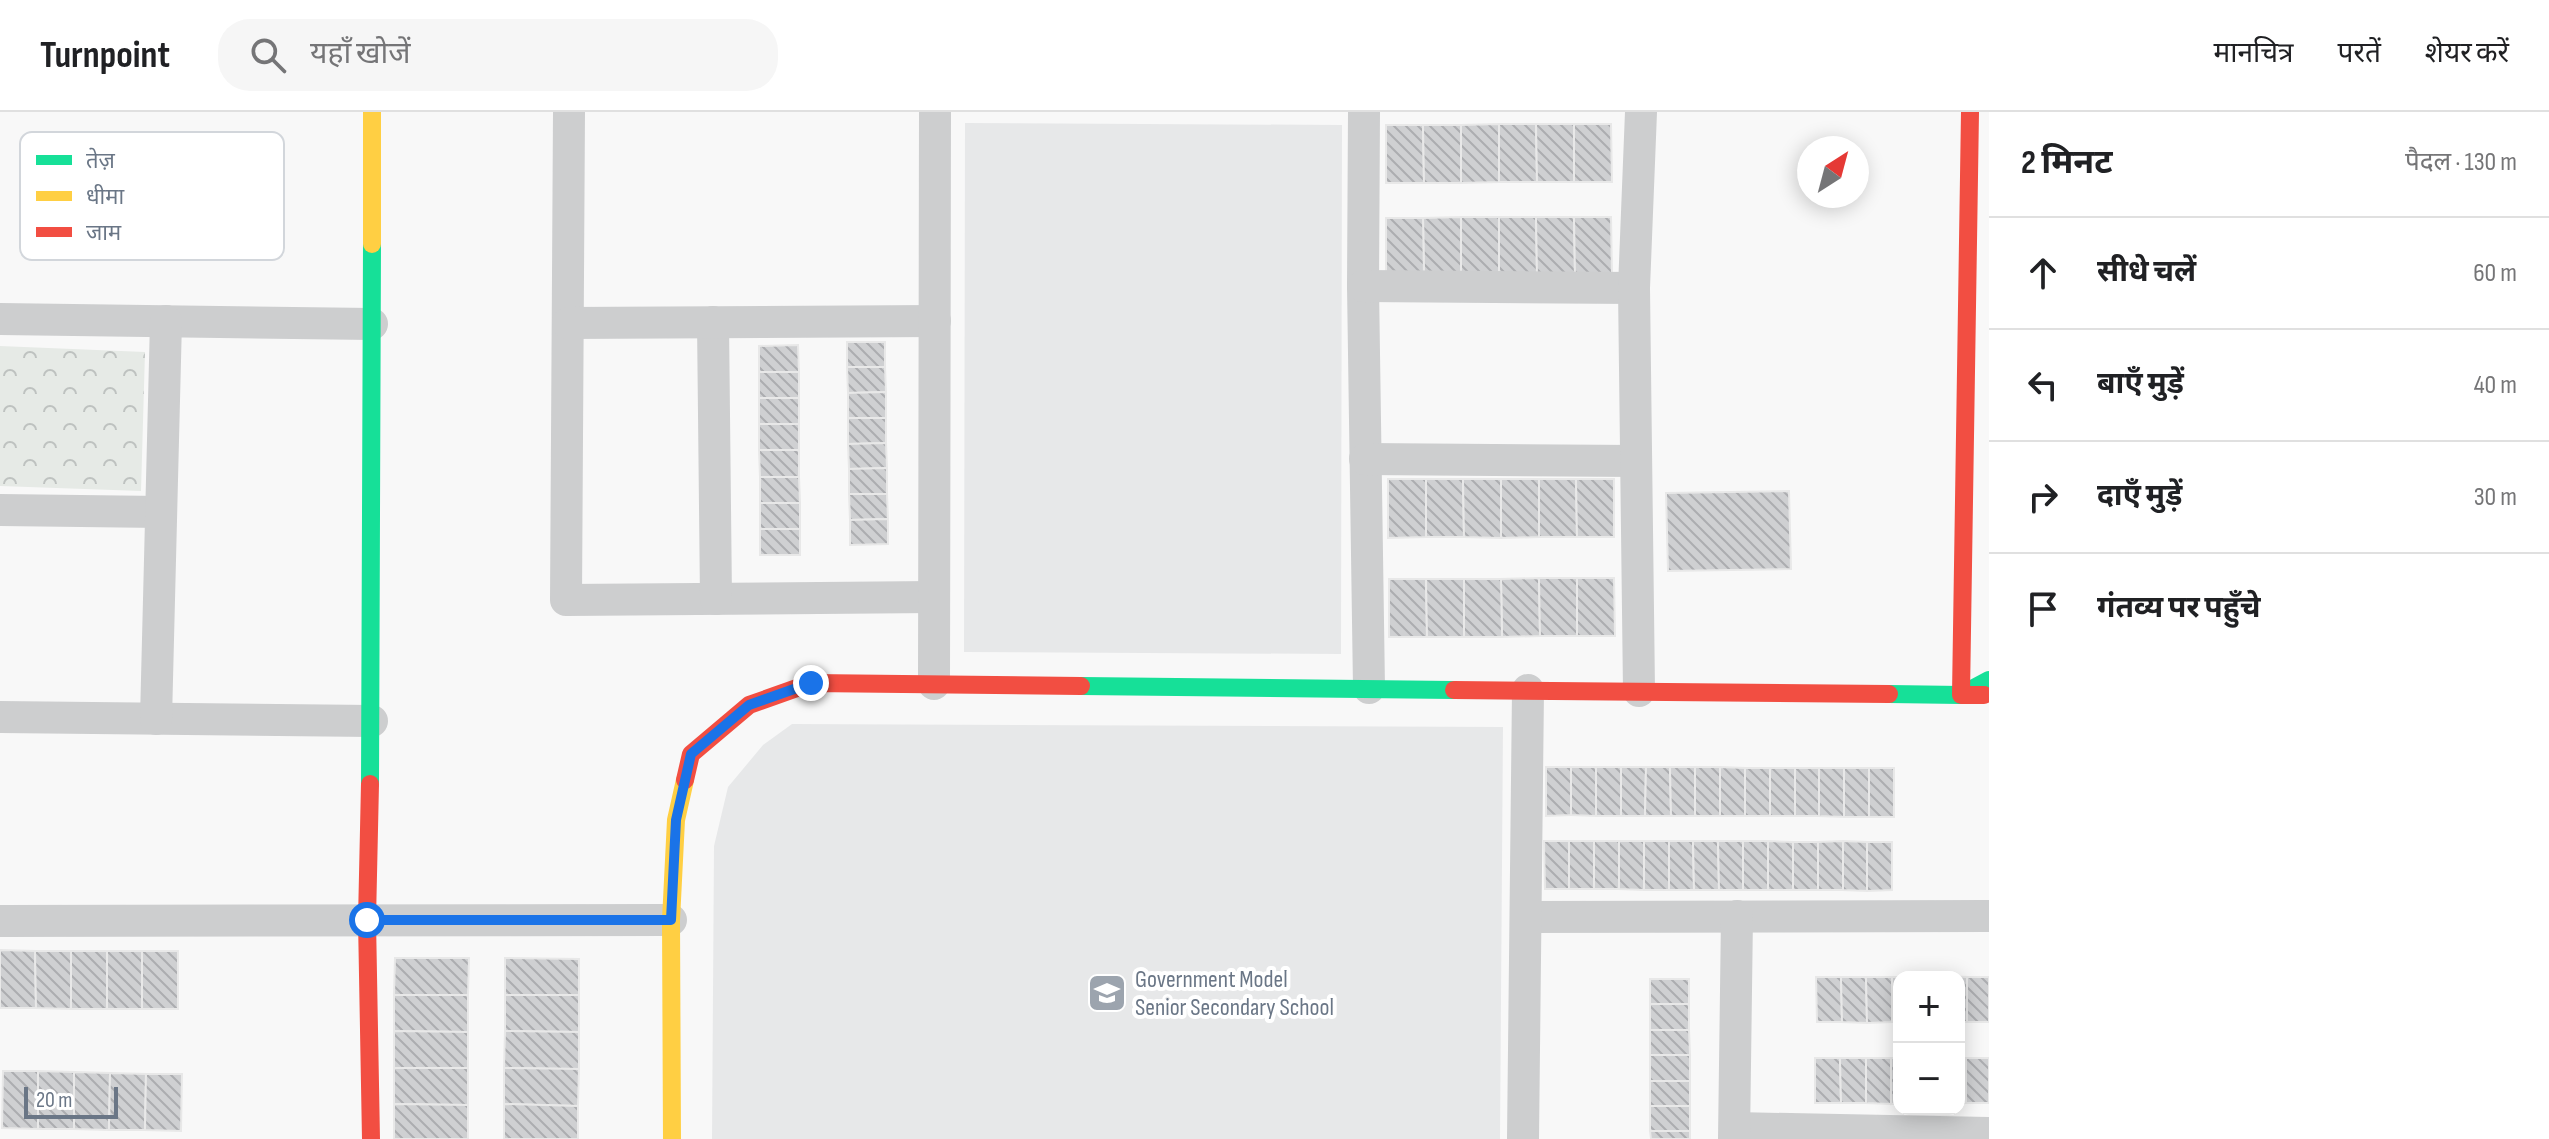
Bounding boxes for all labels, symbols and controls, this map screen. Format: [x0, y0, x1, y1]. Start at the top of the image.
search box [218, 19, 778, 91]
text: Turnpoint [40, 33, 170, 78]
icon: search [246, 33, 290, 77]
text: यहाँ खोजें [310, 36, 411, 72]
text: मानचित्र [2214, 37, 2294, 70]
text: परतें [2338, 37, 2381, 70]
text: शेयर करें [2425, 37, 2509, 70]
legend [20, 132, 284, 260]
north arrow [1797, 136, 1869, 208]
text: 2 मिनट [2021, 142, 2113, 183]
text: तेज़ [86, 147, 116, 175]
text: पैदल · 130 m [2405, 147, 2517, 178]
text: धीमा [86, 184, 124, 211]
text: जाम [86, 220, 122, 247]
icon: ahead [2021, 251, 2065, 295]
text: सीधे चलें [2097, 254, 2196, 290]
text: 60 m [2473, 258, 2517, 289]
icon: left [2021, 363, 2065, 407]
text: बाएँ मुड़ें [2097, 366, 2184, 402]
text: 40 m [2474, 370, 2517, 401]
icon: right [2021, 475, 2065, 519]
text: दाएँ मुड़ें [2097, 478, 2182, 514]
text: 30 m [2474, 482, 2517, 513]
icon: arrive [2021, 587, 2065, 631]
text: गंतव्य पर पहुँचे [2097, 590, 2261, 626]
route end [793, 665, 829, 701]
route start [349, 902, 385, 938]
place label: Government Model Senior Secondary School [1135, 965, 1334, 1022]
map controls [1893, 971, 1965, 1115]
button: + [1893, 971, 1965, 1043]
school or university icon: Government Model Senior Secondary School [1086, 972, 1128, 1014]
button: − [1893, 1043, 1965, 1115]
scale bar [24, 1083, 118, 1119]
text: 20 m [36, 1087, 73, 1114]

